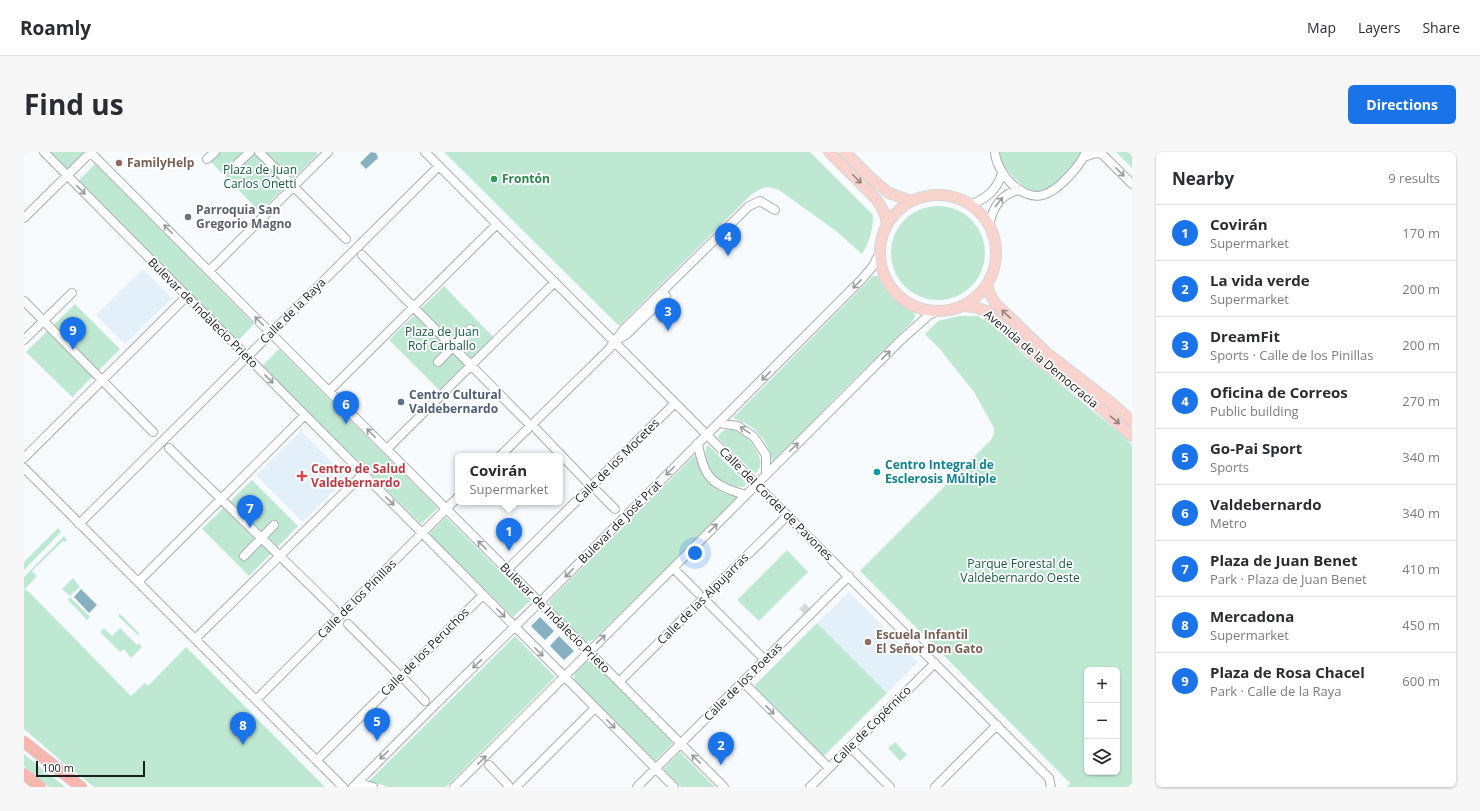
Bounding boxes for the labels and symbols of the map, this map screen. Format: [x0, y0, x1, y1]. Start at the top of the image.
place label: FamilyHelp [127, 154, 195, 171]
marker: FamilyHelp [114, 158, 124, 168]
park label: Plaza de Juan Carlos Onetti [223, 161, 297, 192]
one-way arrow [1115, 167, 1125, 177]
place label: Frontón [502, 170, 550, 187]
marker: Frontón [489, 174, 499, 184]
one-way arrow [852, 174, 862, 184]
one-way arrow [76, 185, 86, 195]
one-way arrow [995, 197, 1004, 208]
place label: Parroquia San Gregorio Magno [196, 201, 292, 232]
marker: Parroquia San Gregorio Magno [183, 212, 193, 222]
pin: 4 [715, 223, 741, 256]
one-way arrow [163, 224, 173, 234]
street label: Bulevar de Indalecio Prieto [144, 254, 262, 372]
street label: Calle de la Raya [256, 274, 329, 347]
one-way arrow [853, 278, 863, 288]
pin: 3 [655, 298, 681, 331]
street label: Avenida de la Democracia [981, 306, 1102, 412]
one-way arrow [1001, 309, 1011, 319]
one-way arrow [254, 316, 264, 326]
pin: 9 [60, 317, 86, 350]
park label: Plaza de Juan Rof Carballo [405, 323, 479, 354]
one-way arrow [881, 350, 891, 360]
one-way arrow [761, 371, 771, 380]
one-way arrow [264, 374, 274, 384]
place label: Centro Cultural Valdebernardo [409, 386, 501, 417]
pin: 6 [333, 391, 359, 424]
marker: Centro Cultural Valdebernardo [396, 397, 406, 407]
street label: Calle de los Mocetes [570, 414, 663, 507]
one-way arrow [1109, 415, 1120, 424]
one-way arrow [740, 426, 751, 434]
one-way arrow [366, 428, 376, 438]
one-way arrow [789, 442, 799, 452]
street label: Calle del Cordel de Pavones [716, 443, 837, 564]
place label: Centro Integral de Esclerosis Múltiple [885, 456, 996, 487]
place label: Centro de Salud Valdebernardo [311, 460, 406, 491]
one-way arrow [665, 466, 675, 476]
marker: Centro Integral de Esclerosis Múltiple [872, 467, 882, 477]
marker: Centro de Salud Valdebernardo [296, 470, 308, 482]
street label: Bulevar de José Prat [574, 476, 665, 567]
pin: 7 [237, 495, 263, 528]
one-way arrow [385, 496, 395, 506]
pin: 1 [496, 518, 522, 551]
one-way arrow [708, 523, 718, 533]
one-way arrow [477, 540, 487, 550]
your location [685, 543, 705, 563]
street label: Calle de las Alpujarras [653, 549, 752, 648]
street label: Calle de los Pinillas [313, 555, 400, 642]
park label: Parque Forestal de Valdebernardo Oeste [960, 555, 1080, 586]
street label: Bulevar de Indalecio Prieto [496, 559, 614, 677]
one-way arrow [564, 568, 574, 578]
street label: Calle de los Peruchos [377, 603, 473, 700]
one-way arrow [496, 608, 506, 618]
place label: Escuela Infantil El Señor Don Gato [876, 626, 983, 657]
one-way arrow [596, 634, 606, 644]
marker: Escuela Infantil El Señor Don Gato [863, 637, 873, 647]
street label: Calle de los Poetas [700, 639, 786, 725]
one-way arrow [534, 647, 544, 656]
one-way arrow [472, 659, 482, 669]
street label: Calle de Copérnico [829, 682, 915, 768]
one-way arrow [765, 705, 775, 715]
pin: 5 [364, 708, 390, 741]
pin: 8 [230, 712, 256, 745]
one-way arrow [606, 719, 616, 729]
pin: 2 [708, 732, 734, 765]
one-way arrow [380, 750, 390, 760]
one-way arrow [691, 754, 701, 764]
one-way arrow [477, 755, 487, 765]
scale bar [36, 759, 145, 778]

